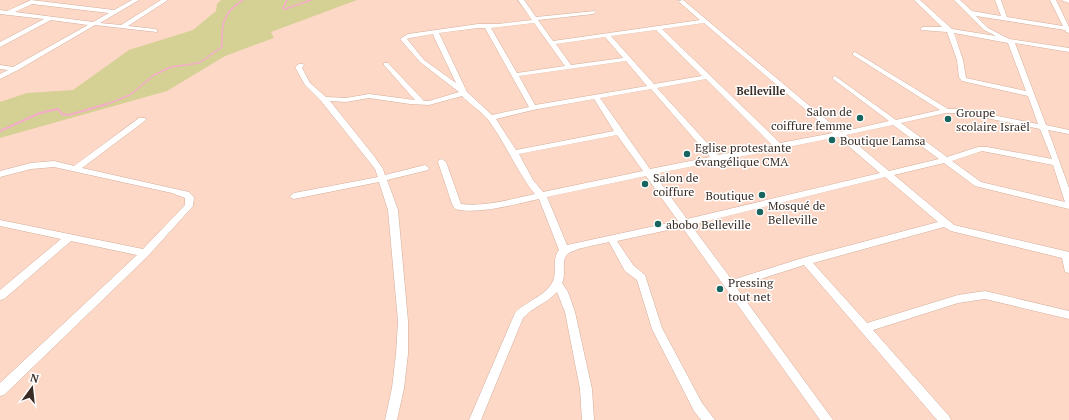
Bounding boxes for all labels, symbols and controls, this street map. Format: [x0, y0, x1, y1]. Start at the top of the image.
district label: Belleville [737, 84, 786, 98]
place label: Salon de coiffure femme [771, 104, 852, 133]
place label: Groupe scolaire Israël [956, 105, 1030, 134]
marker: Salon de coiffure femme [855, 113, 865, 123]
marker: Groupe scolaire Israël [943, 114, 953, 124]
place label: Boutique Lamsa [840, 133, 926, 148]
marker: Boutique Lamsa [827, 135, 837, 145]
place label: Eglise protestante évangélique CMA [695, 140, 791, 169]
marker: Eglise protestante évangélique CMA [682, 149, 692, 159]
place label: Salon de coiffure [653, 170, 698, 199]
marker: Salon de coiffure [640, 179, 650, 189]
place label: Boutique [706, 188, 754, 203]
marker: Boutique [757, 190, 767, 200]
place label: Mosqué de Belleville [768, 198, 825, 227]
marker: Mosqué de Belleville [755, 207, 765, 217]
place label: abobo Belleville [666, 217, 751, 232]
marker: abobo Belleville [653, 219, 663, 229]
place label: Pressing tout net [728, 275, 774, 304]
marker: Pressing tout net [715, 284, 725, 294]
north arrow [12, 368, 52, 408]
text: N [29, 370, 41, 386]

